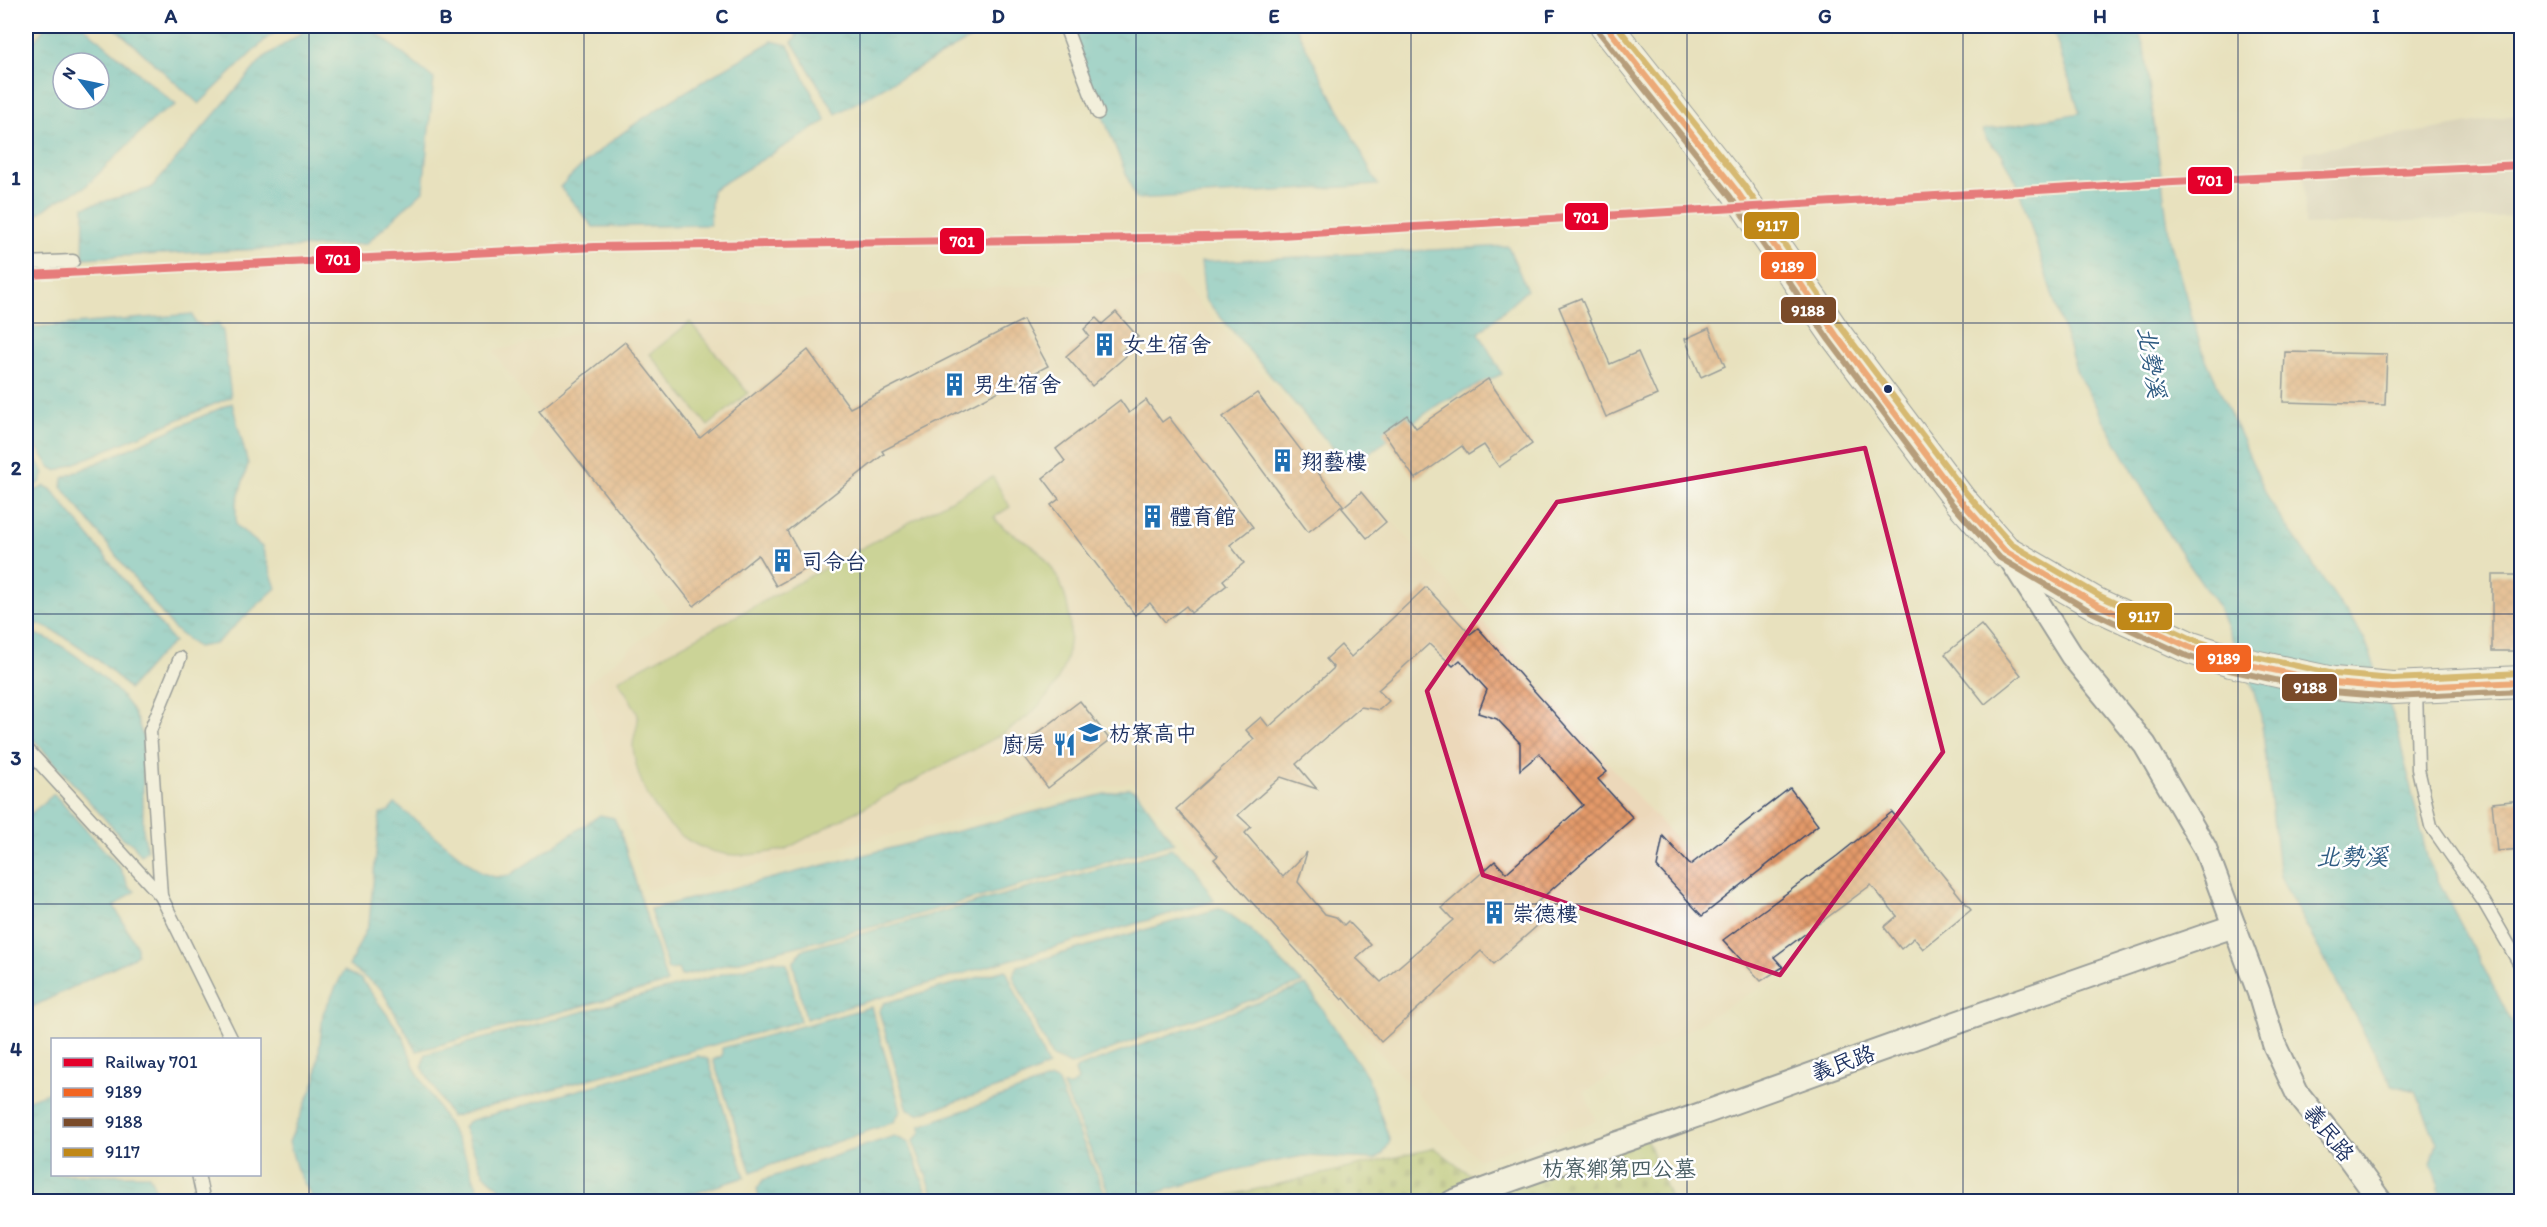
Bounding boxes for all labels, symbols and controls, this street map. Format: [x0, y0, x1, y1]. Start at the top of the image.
text: A [164, 4, 178, 28]
text: B [440, 4, 453, 28]
text: C [716, 4, 729, 28]
text: D [991, 4, 1005, 28]
text: E [1268, 4, 1280, 28]
text: F [1544, 4, 1555, 28]
text: G [1818, 4, 1832, 28]
text: H [2093, 4, 2107, 28]
text: I [2372, 4, 2380, 28]
north arrow [51, 51, 111, 111]
text: N [58, 64, 80, 83]
text: 1 [11, 166, 21, 190]
line badge: 701 [2187, 166, 2233, 195]
text: 701 [2196, 171, 2223, 190]
line badge: 701 [1564, 202, 1609, 231]
text: 701 [1572, 208, 1599, 227]
line badge: 9117 [1743, 211, 1800, 240]
text: 9117 [1756, 216, 1788, 235]
line badge: 701 [939, 227, 985, 255]
text: 701 [948, 232, 975, 251]
line badge: 701 [315, 245, 361, 274]
text: 701 [324, 250, 351, 269]
line badge: 9189 [1760, 251, 1817, 280]
text: 9189 [1772, 257, 1804, 276]
line badge: 9188 [1780, 296, 1837, 324]
text: 9188 [1791, 301, 1825, 320]
water label: 北勢溪 [2132, 324, 2172, 402]
building icon: 女生宿舍 [1092, 331, 1118, 357]
place label: 女生宿舍 [1123, 331, 1211, 358]
building icon: 男生宿舍 [942, 371, 968, 397]
place label: 男生宿舍 [973, 371, 1061, 398]
unlabelled marker [1882, 383, 1894, 395]
building icon: 翔藝樓 [1270, 448, 1296, 474]
place label: 翔藝樓 [1301, 448, 1367, 475]
text: 2 [11, 456, 22, 480]
building icon: 體育館 [1139, 503, 1165, 529]
place label: 體育館 [1170, 503, 1236, 530]
building icon: 司令台 [770, 548, 796, 574]
place label: 司令台 [801, 548, 867, 575]
line badge: 9117 [2116, 602, 2173, 631]
text: 9117 [2128, 607, 2160, 626]
line badge: 9189 [2195, 644, 2252, 673]
text: 9189 [2208, 649, 2240, 668]
line badge: 9188 [2281, 673, 2338, 702]
text: 9188 [2293, 678, 2327, 697]
school or university icon: 枋寮高中 [1078, 720, 1104, 746]
place label: 枋寮高中 [1109, 720, 1197, 747]
place label: 廚房 [1002, 731, 1046, 758]
restaurant icon: 廚房 [1051, 731, 1077, 757]
text: 3 [11, 746, 22, 770]
water label: 北勢溪 [2316, 842, 2390, 871]
building icon: 崇德樓 [1481, 900, 1507, 926]
place label: 崇德樓 [1512, 900, 1578, 927]
text: 4 [10, 1037, 22, 1061]
legend [51, 1038, 261, 1176]
street label: 義民路 [1807, 1039, 1879, 1087]
text: Railway 701 [105, 1051, 197, 1073]
text: 9189 [105, 1081, 142, 1103]
street label: 義民路 [2298, 1099, 2360, 1167]
text: 9188 [105, 1111, 143, 1133]
text: 9117 [105, 1141, 140, 1163]
park label: 枋寮鄉第四公墓 [1542, 1155, 1696, 1182]

